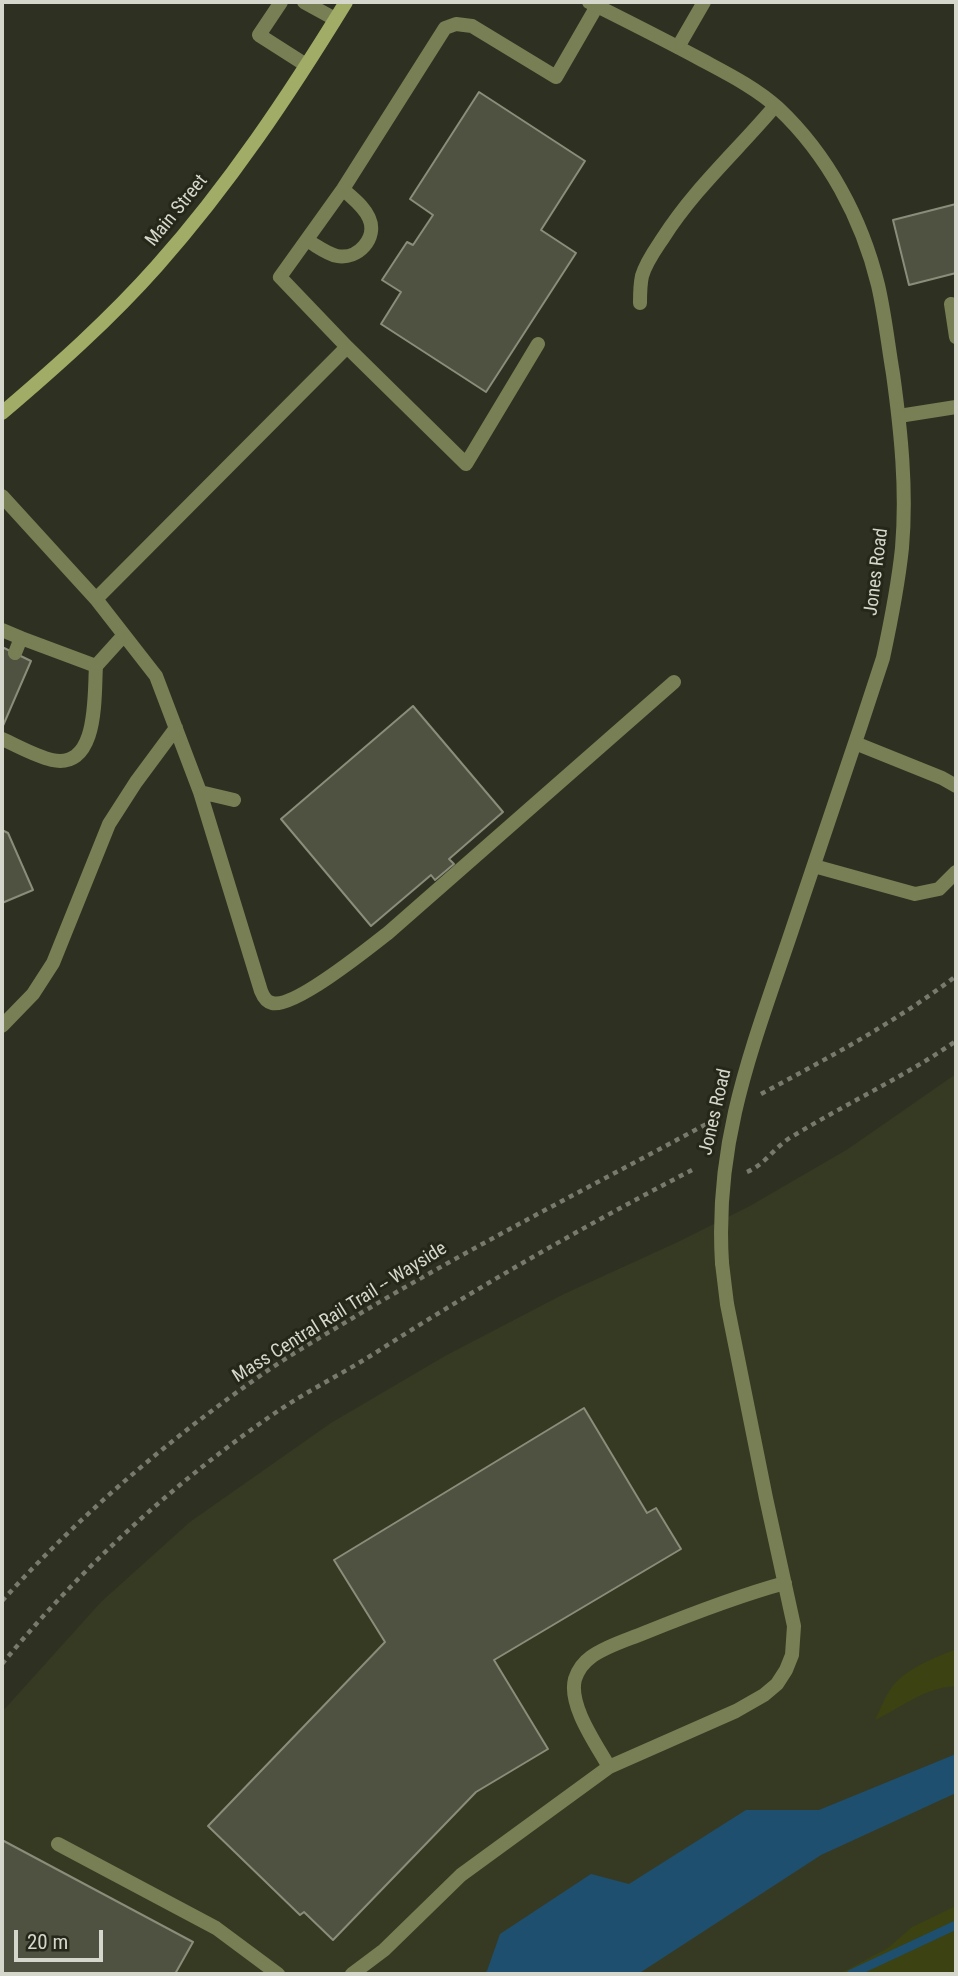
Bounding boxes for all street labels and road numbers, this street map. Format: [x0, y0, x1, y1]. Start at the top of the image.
street label: Main Street [141, 170, 213, 252]
street label: Jones Road [860, 527, 894, 617]
street label: Jones Road [695, 1067, 737, 1157]
street label: Mass Central Rail Trail -- Wayside [229, 1238, 451, 1388]

